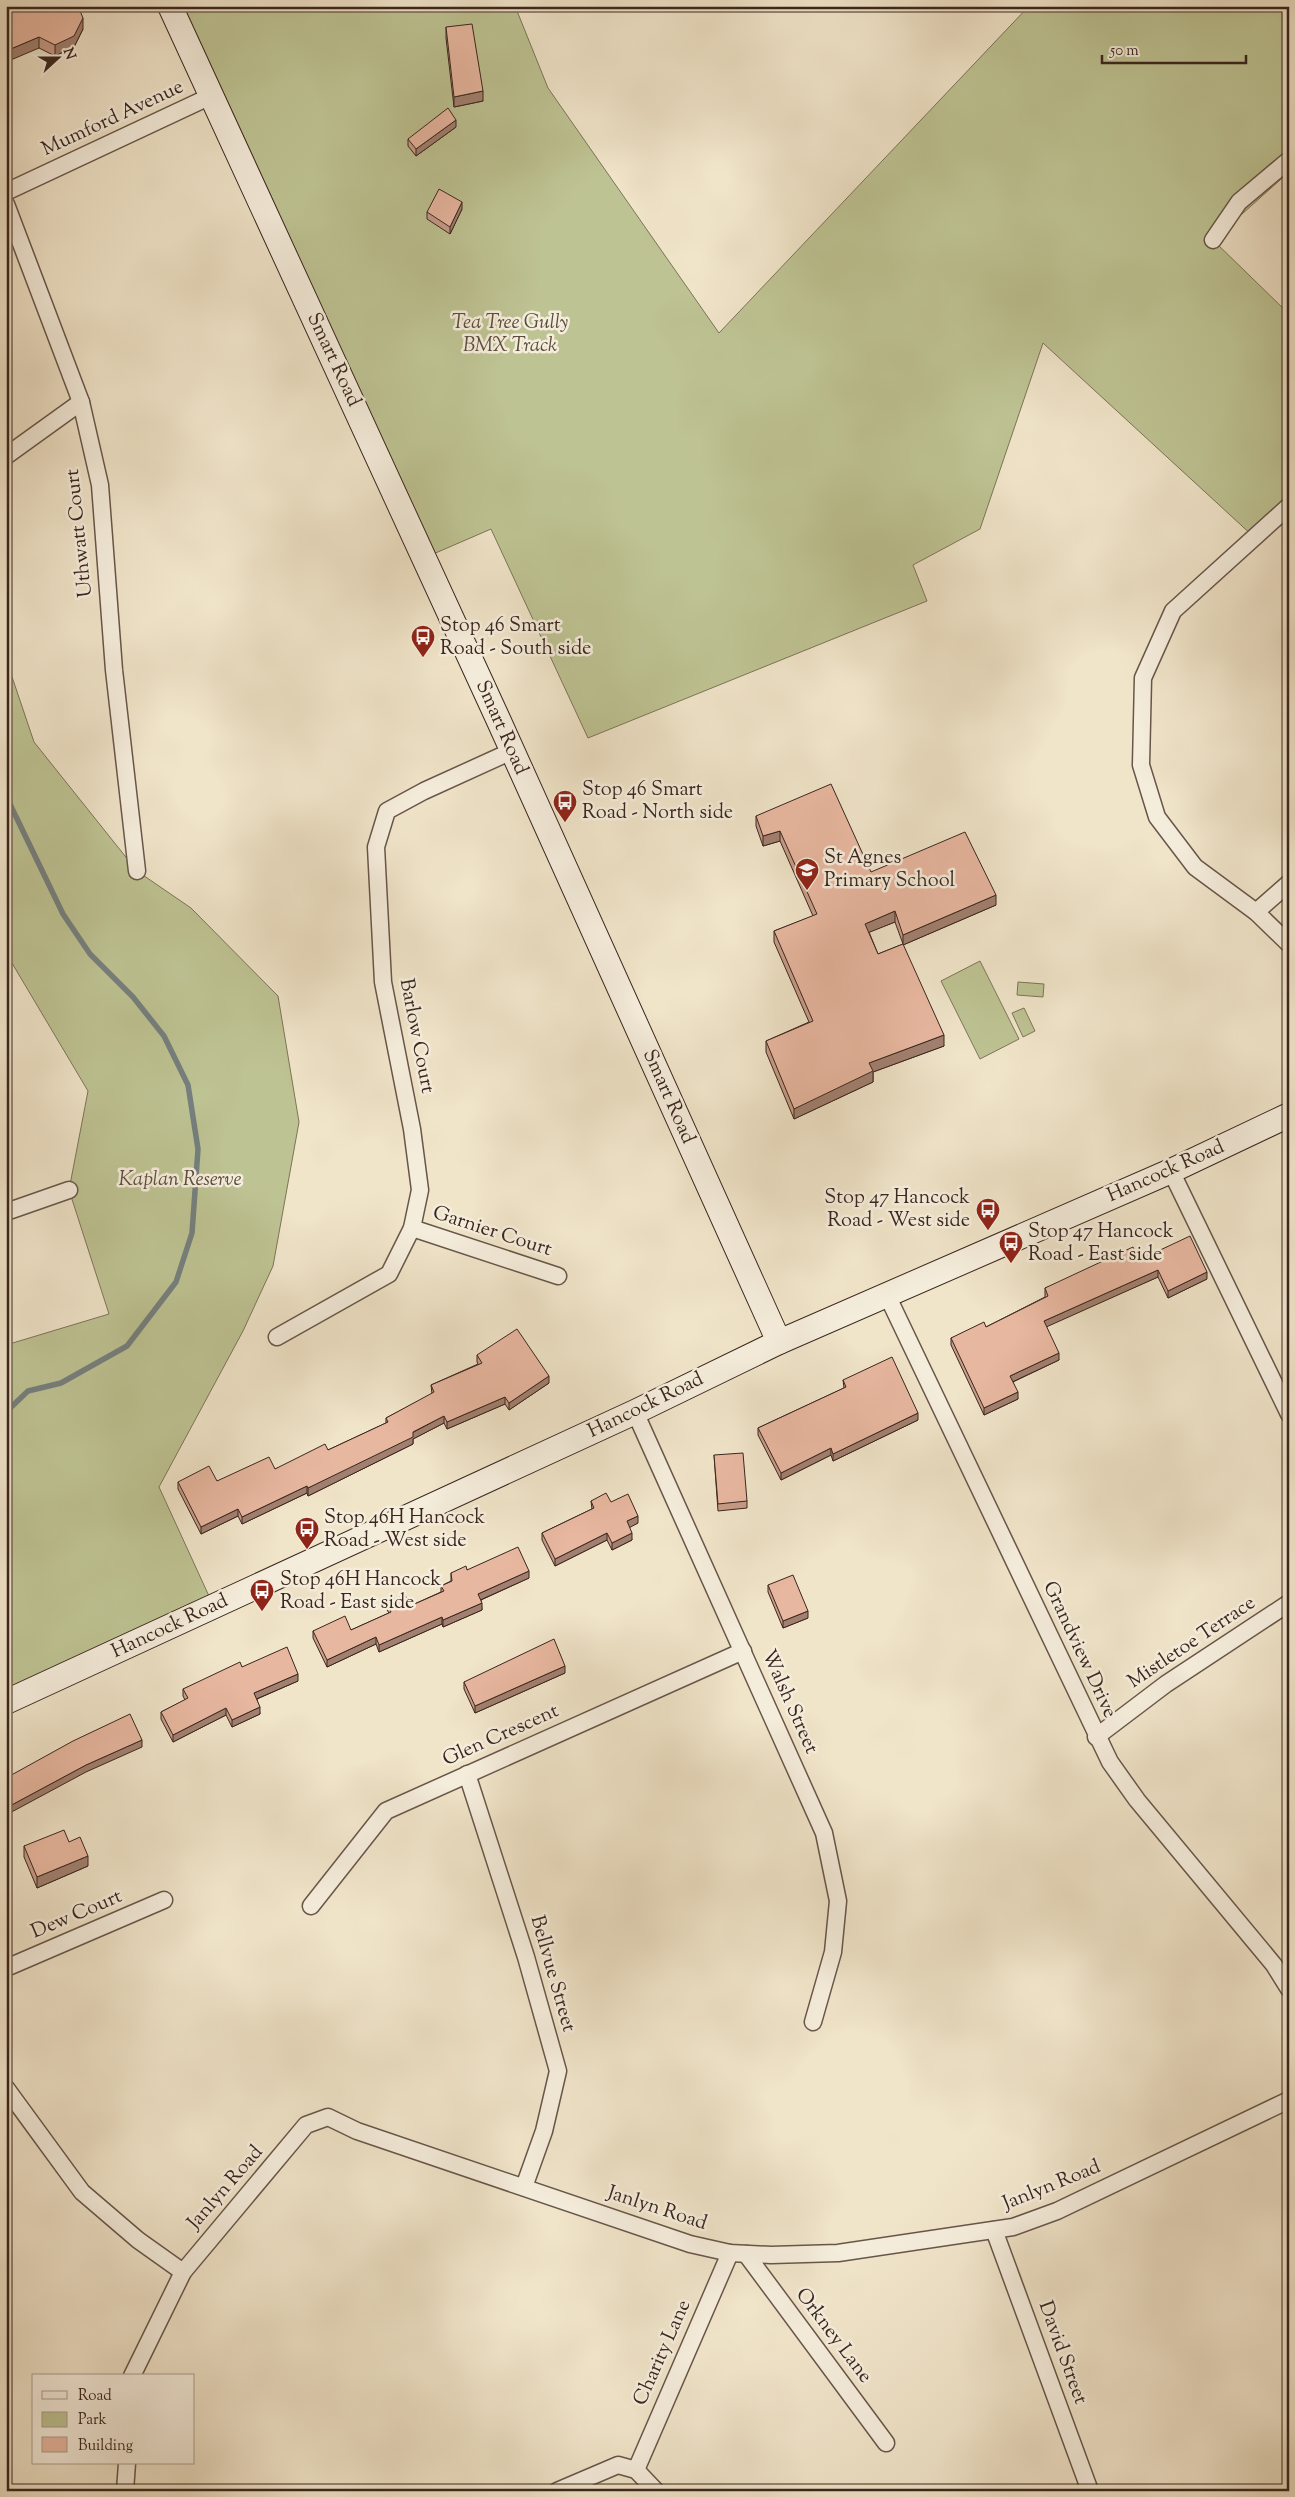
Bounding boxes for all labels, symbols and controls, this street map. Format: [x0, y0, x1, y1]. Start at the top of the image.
north arrow [32, 32, 82, 82]
scale bar [1102, 32, 1246, 64]
text: 50 m [1109, 41, 1139, 62]
text: N [57, 45, 80, 63]
street label: Mumford Avenue [37, 73, 189, 165]
street label: Smart Road [299, 308, 367, 412]
park label: Tea Tree Gully BMX Track [452, 309, 568, 361]
street label: Uthwatt Court [59, 467, 101, 599]
place label: Stop 46 Smart Road - South side [440, 612, 591, 664]
bus stop icon: Stop 46 Smart Road - South side [410, 624, 436, 658]
street label: Smart Road [467, 676, 535, 780]
place label: Stop 46 Smart Road - North side [582, 776, 733, 828]
bus stop icon: Stop 46 Smart Road - North side [552, 789, 578, 823]
place label: St Agnes Primary School [824, 844, 956, 896]
school or university icon: St Agnes Primary School [794, 857, 820, 891]
street label: Barlow Court [391, 976, 441, 1096]
street label: Smart Road [634, 1045, 702, 1149]
street label: Hancock Road [1103, 1133, 1229, 1211]
park label: Kaplan Reserve [119, 1166, 241, 1195]
place label: Stop 47 Hancock Road - West side [824, 1184, 970, 1236]
bus stop icon: Stop 47 Hancock Road - West side [975, 1197, 1001, 1231]
street label: Garnier Court [429, 1199, 555, 1265]
place label: Stop 47 Hancock Road - East side [1028, 1218, 1174, 1270]
bus stop icon: Stop 47 Hancock Road - East side [998, 1230, 1024, 1264]
street label: Hancock Road [583, 1365, 709, 1447]
place label: Stop 46H Hancock Road - West side [324, 1504, 485, 1556]
bus stop icon: Stop 46H Hancock Road - West side [294, 1516, 320, 1550]
place label: Stop 46H Hancock Road - East side [280, 1566, 441, 1618]
street label: Grandview Drive [1035, 1577, 1123, 1723]
bus stop icon: Stop 46H Hancock Road - East side [249, 1578, 275, 1612]
street label: Hancock Road [107, 1587, 233, 1667]
street label: Mistletoe Terrace [1122, 1589, 1262, 1697]
street label: Walsh Street [753, 1645, 825, 1759]
street label: Glen Crescent [438, 1697, 564, 1775]
street label: Dew Court [27, 1883, 127, 1947]
street label: Bellvue Street [522, 1912, 583, 2036]
street label: Janlyn Road [181, 2140, 271, 2237]
street label: Janlyn Road [998, 2153, 1105, 2219]
street label: Janlyn Road [602, 2179, 711, 2239]
street label: Orkney Lane [788, 2282, 878, 2390]
street label: Charity Lane [627, 2295, 699, 2411]
street label: David Street [1030, 2297, 1094, 2409]
legend [32, 2374, 195, 2464]
text: Road [78, 2386, 112, 2407]
text: Park [78, 2410, 107, 2431]
text: Building [78, 2436, 133, 2457]

